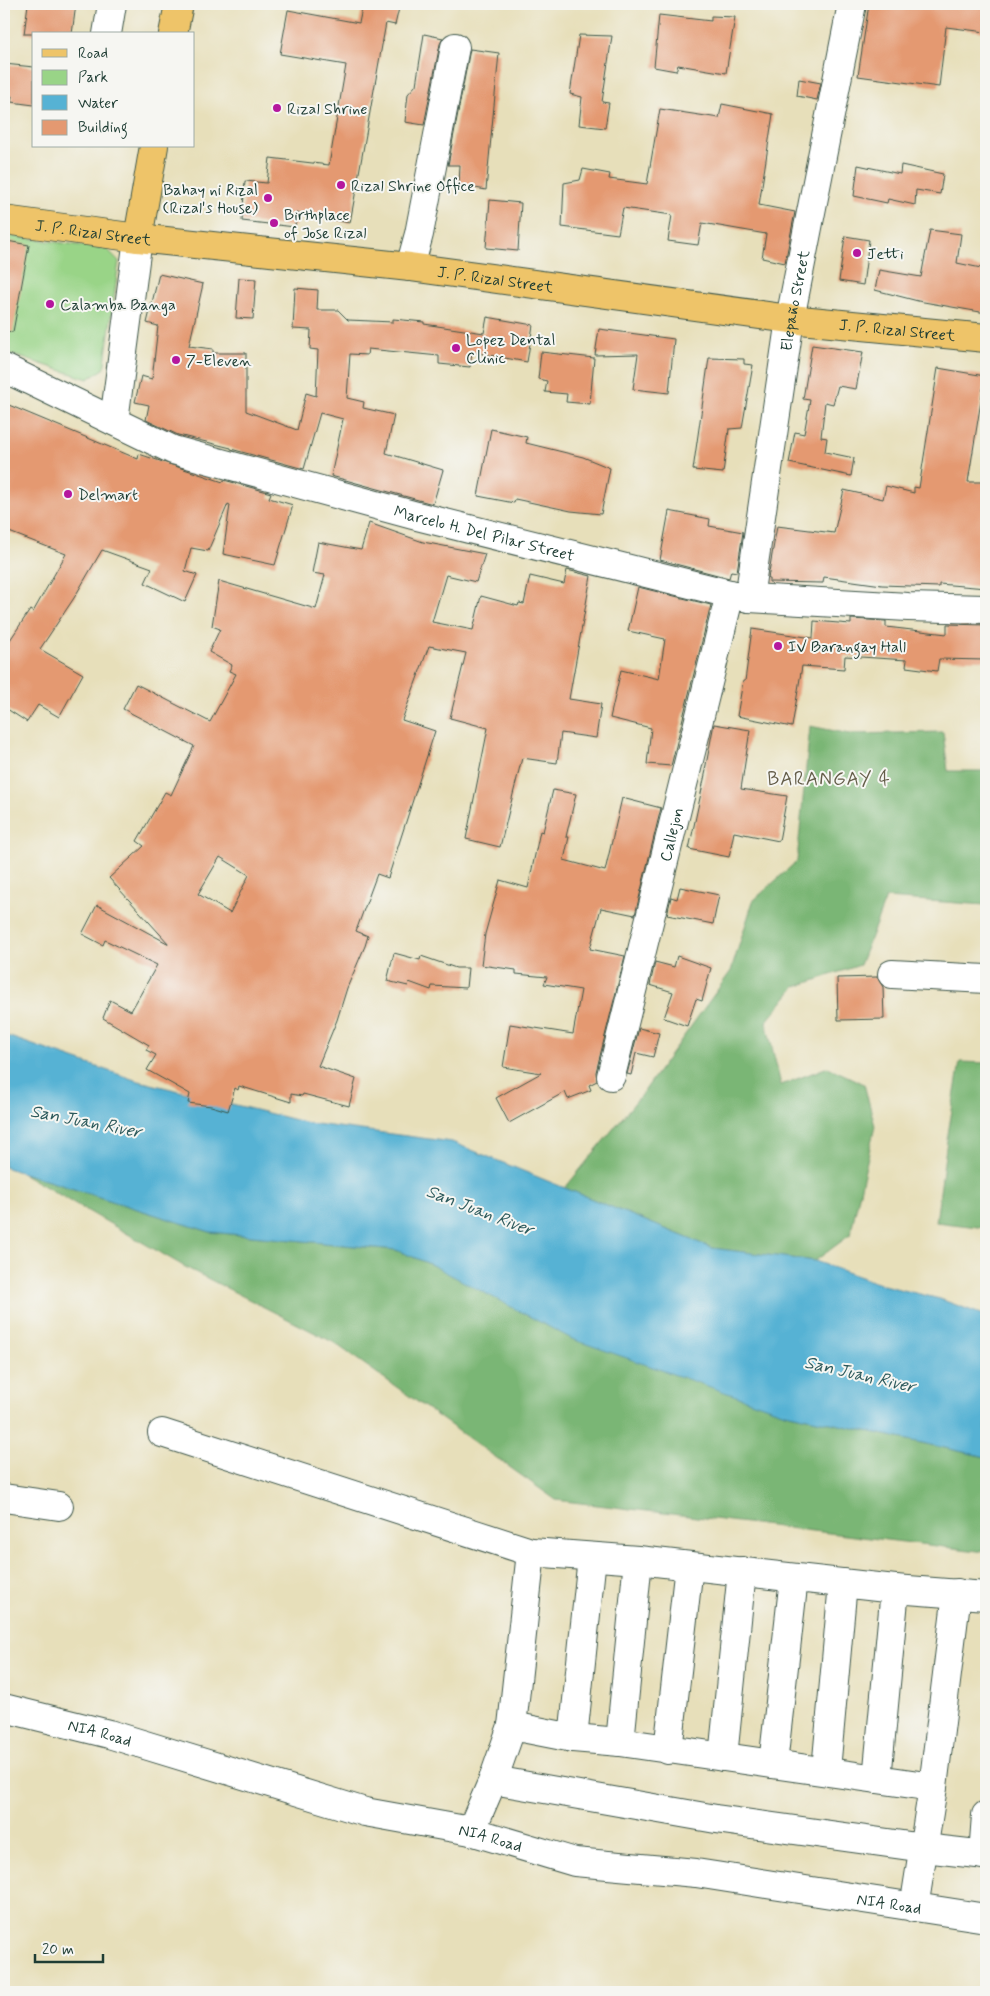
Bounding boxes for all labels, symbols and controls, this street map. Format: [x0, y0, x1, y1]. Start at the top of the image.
legend [32, 32, 195, 148]
text: Road [78, 44, 108, 64]
text: Park [78, 68, 108, 88]
text: Water [78, 94, 118, 114]
place label: Rizal Shrine [287, 99, 368, 120]
marker: Rizal Shrine [271, 102, 283, 114]
text: Building [78, 118, 128, 139]
place label: Rizal Shrine Office [351, 176, 475, 197]
marker: Rizal Shrine Office [335, 179, 347, 191]
place label: Bahay ni Rizal (Rizal's House) [163, 180, 258, 219]
marker: Bahay ni Rizal (Rizal's House) [262, 192, 274, 204]
place label: Birthplace of Jose Rizal [284, 205, 366, 244]
street label: J. P. Rizal Street [34, 215, 153, 251]
marker: Birthplace of Jose Rizal [268, 217, 280, 229]
place label: Jetti [867, 244, 904, 265]
marker: Jetti [851, 247, 863, 259]
street label: Elepaño Street [776, 248, 815, 353]
street label: J. P. Rizal Street [436, 262, 555, 299]
place label: Calamba Banga [60, 295, 176, 316]
marker: Calamba Banga [44, 298, 56, 310]
street label: J. P. Rizal Street [838, 315, 957, 347]
place label: Lopez Dental Clinic [466, 330, 555, 369]
marker: Lopez Dental Clinic [450, 342, 462, 354]
place label: 7-Eleven [186, 351, 252, 372]
marker: 7-Eleven [170, 354, 182, 366]
place label: Delmart [78, 485, 138, 506]
marker: Delmart [62, 488, 74, 500]
street label: Marcelo H. Del Pilar Street [391, 501, 577, 567]
place label: IV Barangay Hall [788, 637, 906, 659]
marker: IV Barangay Hall [772, 640, 784, 652]
district label: BARANGAY 4 [767, 767, 891, 792]
street label: Callejon [655, 805, 689, 864]
water label: San Juan River [28, 1099, 146, 1145]
water label: San Juan River [423, 1180, 539, 1243]
water label: San Juan River [802, 1351, 920, 1400]
street label: NIA Road [65, 1715, 134, 1752]
street label: NIA Road [457, 1820, 525, 1858]
street label: NIA Road [855, 1889, 923, 1920]
scale bar [35, 1931, 102, 1963]
text: 20 m [42, 1940, 74, 1960]

